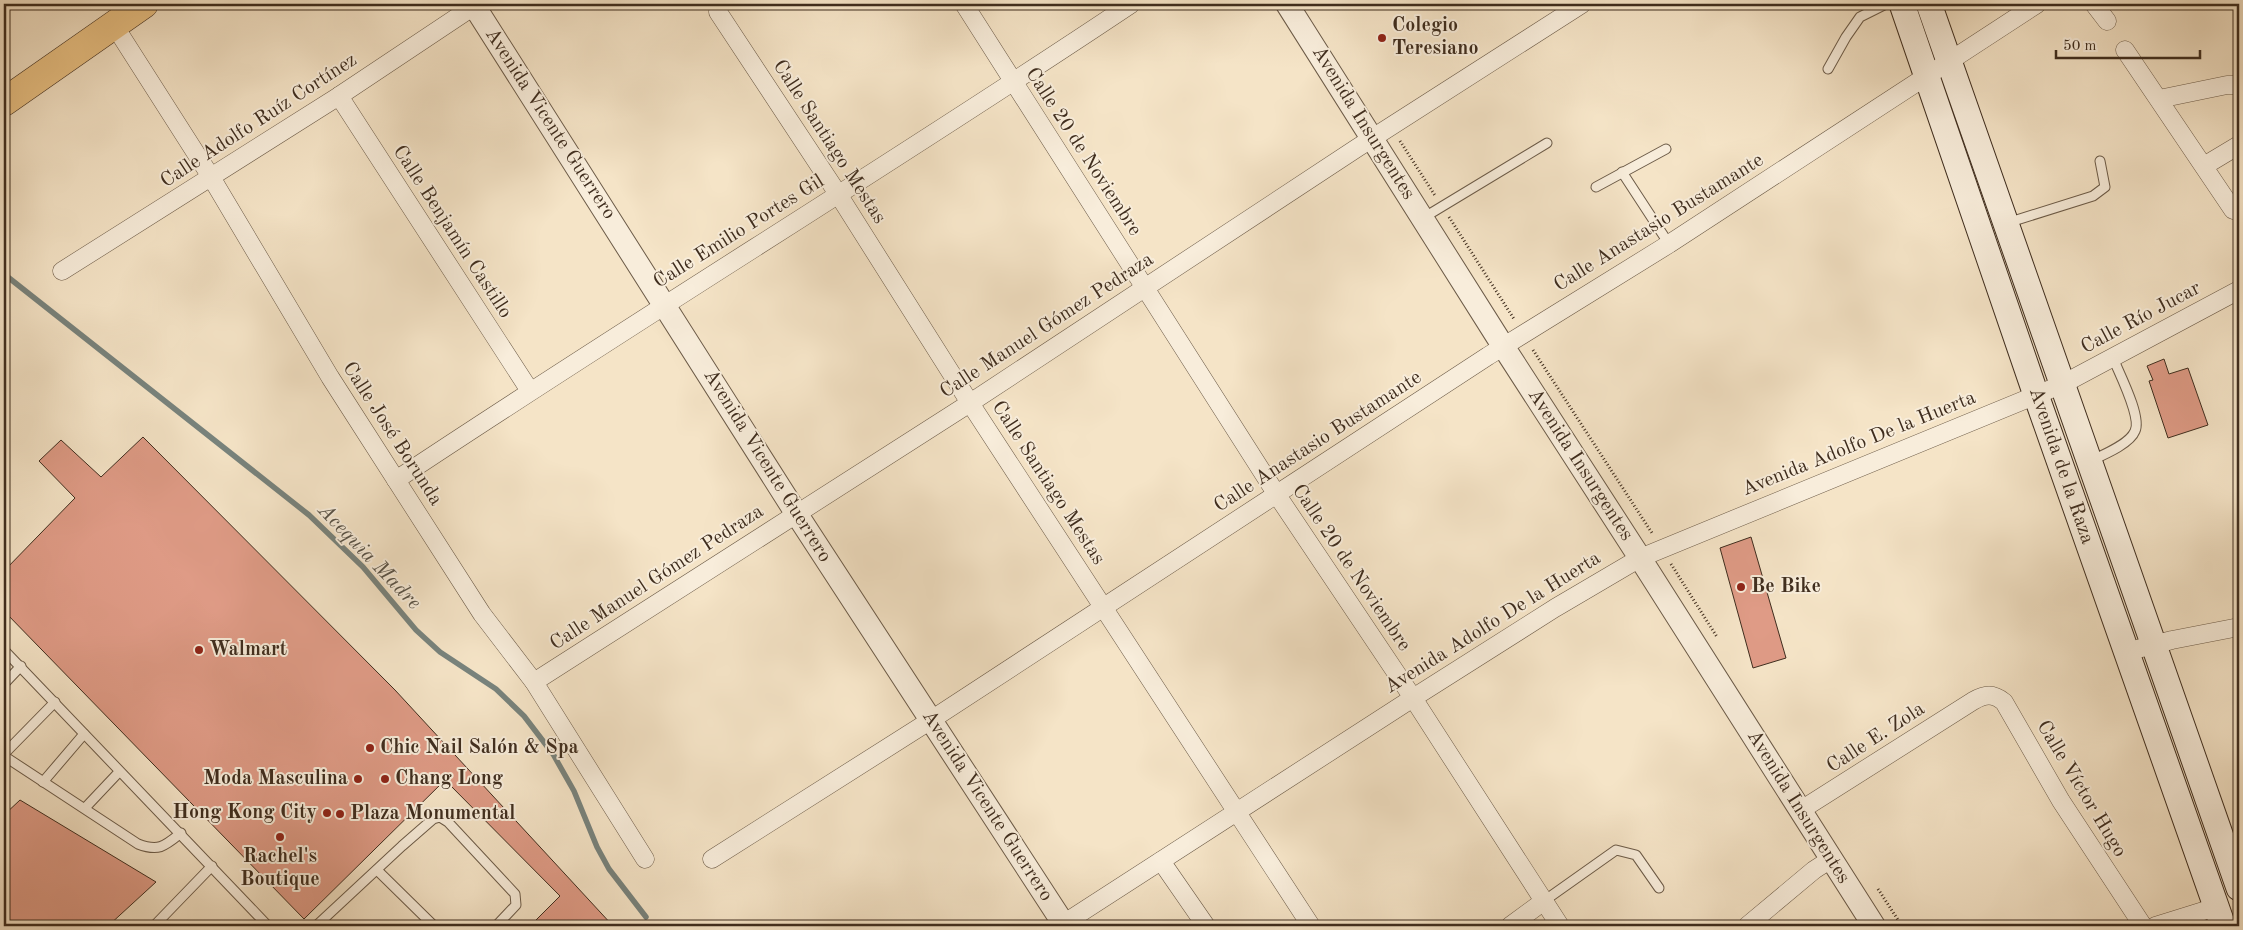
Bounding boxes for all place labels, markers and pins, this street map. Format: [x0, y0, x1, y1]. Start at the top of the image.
place label: Colegio Teresiano [1392, 16, 1478, 59]
marker: Colegio Teresiano [1376, 32, 1388, 44]
place label: Be Bike [1751, 577, 1821, 597]
marker: Be Bike [1735, 581, 1747, 593]
place label: Walmart [209, 640, 287, 660]
marker: Walmart [193, 644, 205, 656]
place label: Chic Nail Salón & Spa [380, 738, 579, 758]
marker: Chic Nail Salón & Spa [364, 742, 376, 754]
place label: Moda Masculina [203, 769, 348, 789]
place label: Chang Long [395, 769, 503, 789]
marker: Moda Masculina [352, 773, 364, 785]
marker: Chang Long [379, 773, 391, 785]
place label: Hong Kong City [172, 803, 317, 823]
place label: Plaza Monumental [350, 804, 515, 824]
marker: Hong Kong City [321, 807, 333, 819]
marker: Plaza Monumental [334, 808, 346, 820]
marker: Rachel's Boutique [274, 831, 286, 843]
place label: Rachel's Boutique [240, 847, 320, 890]

